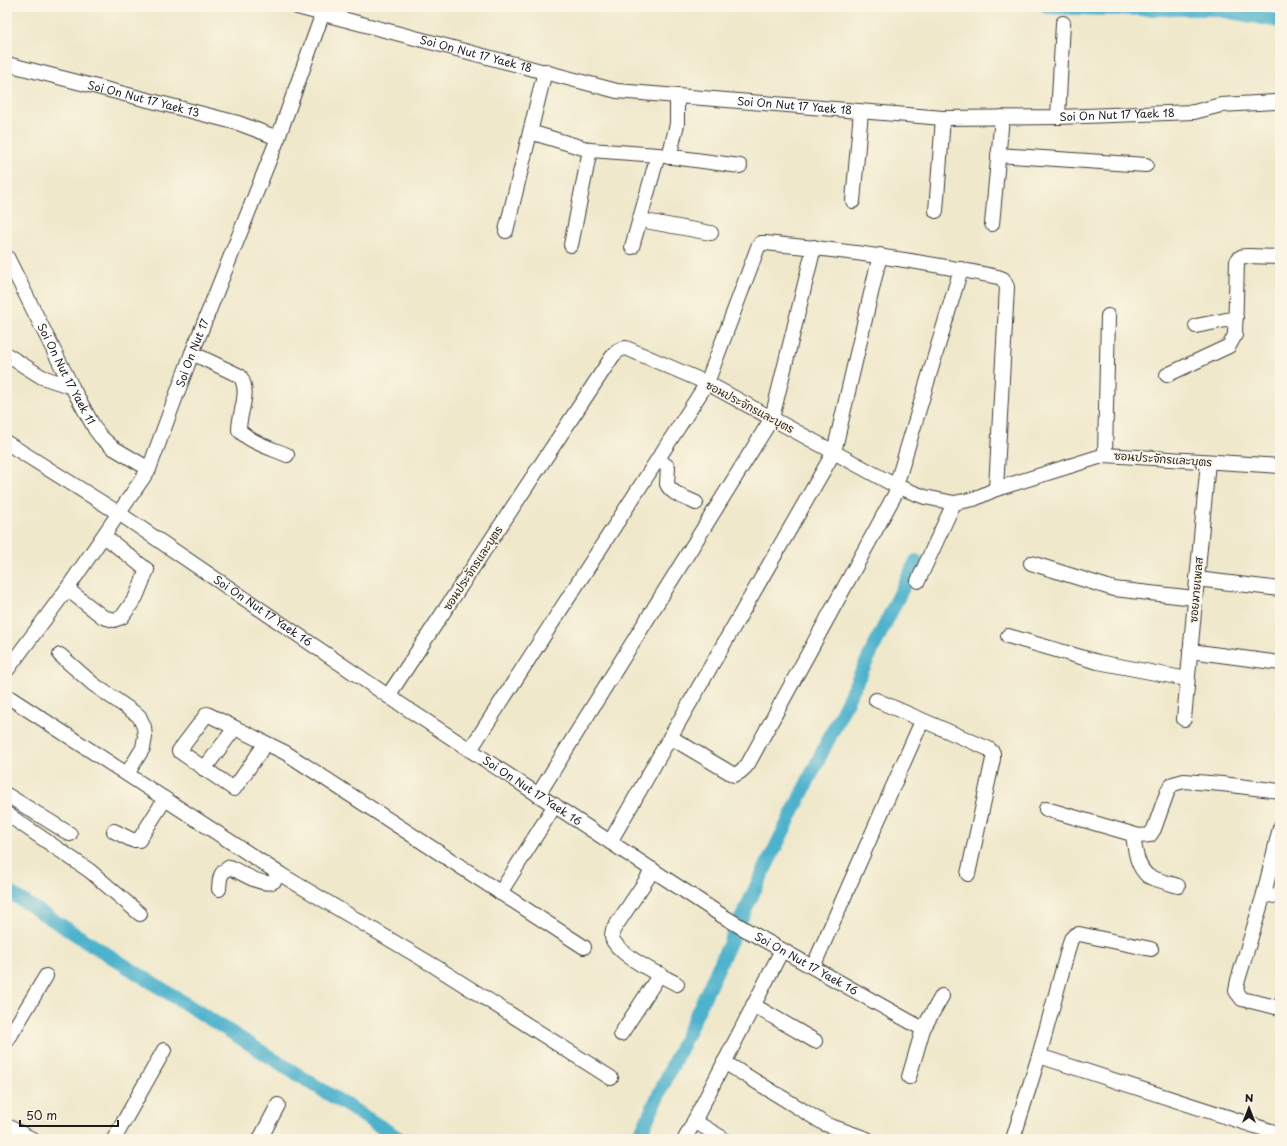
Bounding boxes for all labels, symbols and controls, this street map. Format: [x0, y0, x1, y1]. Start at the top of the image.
street label: Soi On Nut 17 Yaek 18 [418, 31, 534, 76]
street label: Soi On Nut 17 Yaek 13 [86, 76, 202, 121]
street label: Soi On Nut 17 Yaek 18 [736, 92, 853, 118]
street label: Soi On Nut 17 Yaek 18 [1059, 104, 1175, 125]
street label: Soi On Nut 17 [171, 316, 213, 390]
street label: Soi On Nut 17 Yaek 11 [33, 320, 100, 427]
street label: ซอนประจักรและบุตร [702, 376, 798, 438]
street label: ซอนประจักรและบุตร [1113, 447, 1213, 471]
street label: ซอนประจักรและบุตร [439, 522, 507, 614]
street label: ซอยมายเพลส [1184, 555, 1207, 623]
street label: Soi On Nut 17 Yaek 16 [210, 571, 316, 650]
street label: Soi On Nut 17 Yaek 16 [479, 751, 586, 830]
street label: Soi On Nut 17 Yaek 16 [752, 927, 862, 999]
north arrow [1229, 1088, 1269, 1128]
text: N [1245, 1089, 1254, 1106]
scale bar [20, 1102, 118, 1128]
text: 50 m [26, 1106, 57, 1124]

